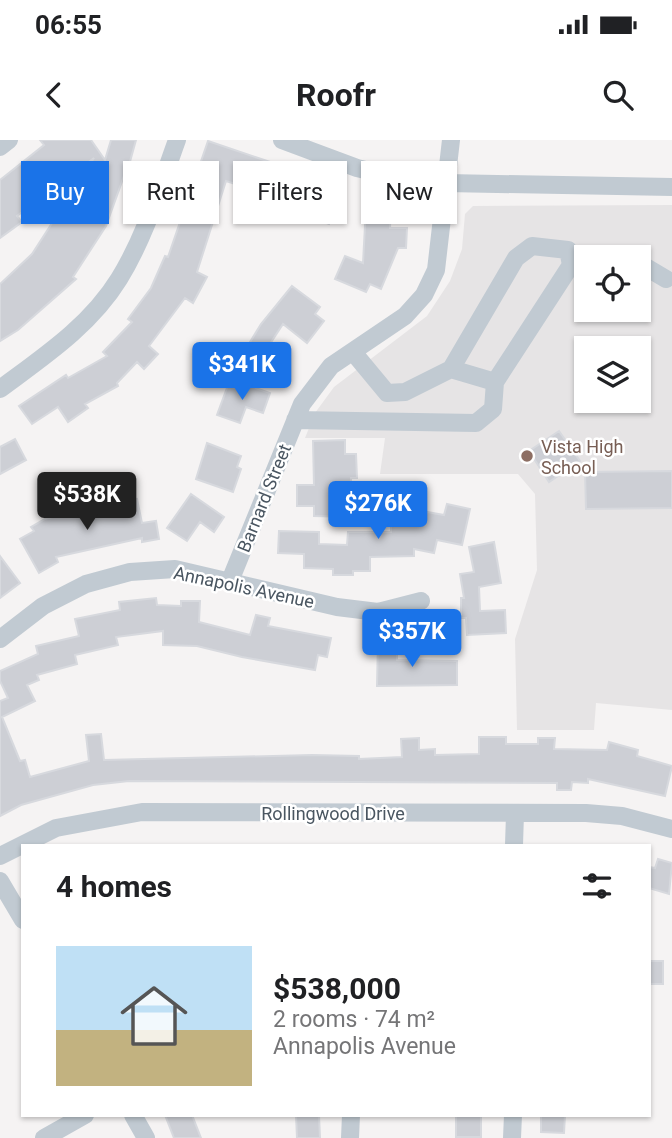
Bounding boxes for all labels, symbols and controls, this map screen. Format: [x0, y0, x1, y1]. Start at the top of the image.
text: 06:55 [35, 10, 102, 40]
icon: back [35, 76, 73, 114]
text: Roofr [296, 76, 376, 114]
icon: search [599, 76, 637, 114]
chip: Buy [21, 161, 109, 224]
chip: Rent [123, 161, 219, 224]
chip: Filters [233, 161, 347, 224]
chip: New [361, 161, 457, 224]
map controls [574, 245, 651, 413]
button: locate [574, 245, 651, 322]
button: layers [574, 336, 651, 413]
pin: $341K [193, 342, 291, 402]
text: $341K [208, 351, 276, 378]
place label: Vista High School [541, 436, 624, 478]
street label: Barnard Street [233, 441, 295, 555]
marker: Vista High School [519, 448, 535, 464]
pin: $538K [38, 472, 136, 532]
text: $538K [53, 481, 121, 508]
pin: $276K [329, 482, 427, 541]
text: $276K [344, 490, 412, 517]
street label: Annapolis Avenue [172, 562, 316, 612]
pin: $357K [363, 610, 461, 669]
text: $357K [378, 618, 446, 645]
street label: Rollingwood Drive [261, 803, 405, 824]
icon: filters [578, 867, 616, 905]
text: 4 homes [56, 869, 172, 904]
text: $538,000 [273, 971, 401, 1006]
icon: home [112, 974, 196, 1058]
text: 2 rooms · 74 m² [273, 1006, 435, 1033]
text: Annapolis Avenue [273, 1033, 456, 1060]

